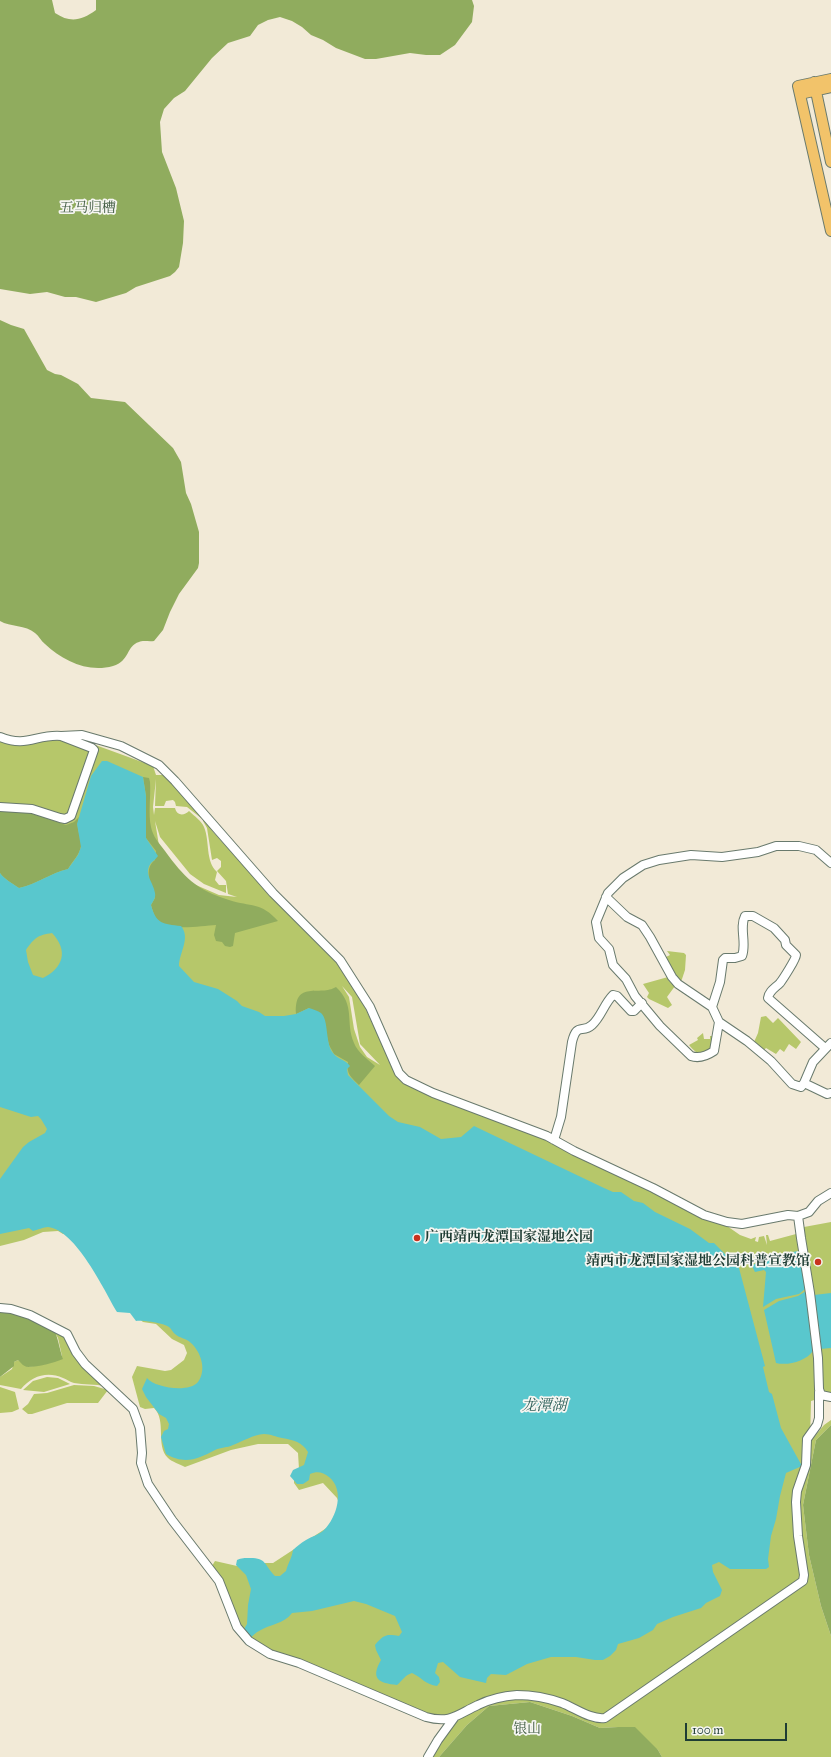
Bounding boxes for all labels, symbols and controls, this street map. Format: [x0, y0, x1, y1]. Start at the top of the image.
park label: 五马归槽 [60, 201, 116, 217]
place label: 广西靖西龙潭国家湿地公园 [425, 1230, 593, 1246]
marker: 广西靖西龙潭国家湿地公园 [412, 1233, 422, 1243]
place label: 靖西市龙潭国家湿地公园科普宣教馆 [586, 1254, 810, 1270]
marker: 靖西市龙潭国家湿地公园科普宣教馆 [813, 1257, 823, 1267]
water label: 龙潭湖 [522, 1397, 566, 1415]
scale bar [687, 1715, 789, 1741]
park label: 银山 [513, 1722, 541, 1738]
text: 100 m [692, 1723, 723, 1737]

